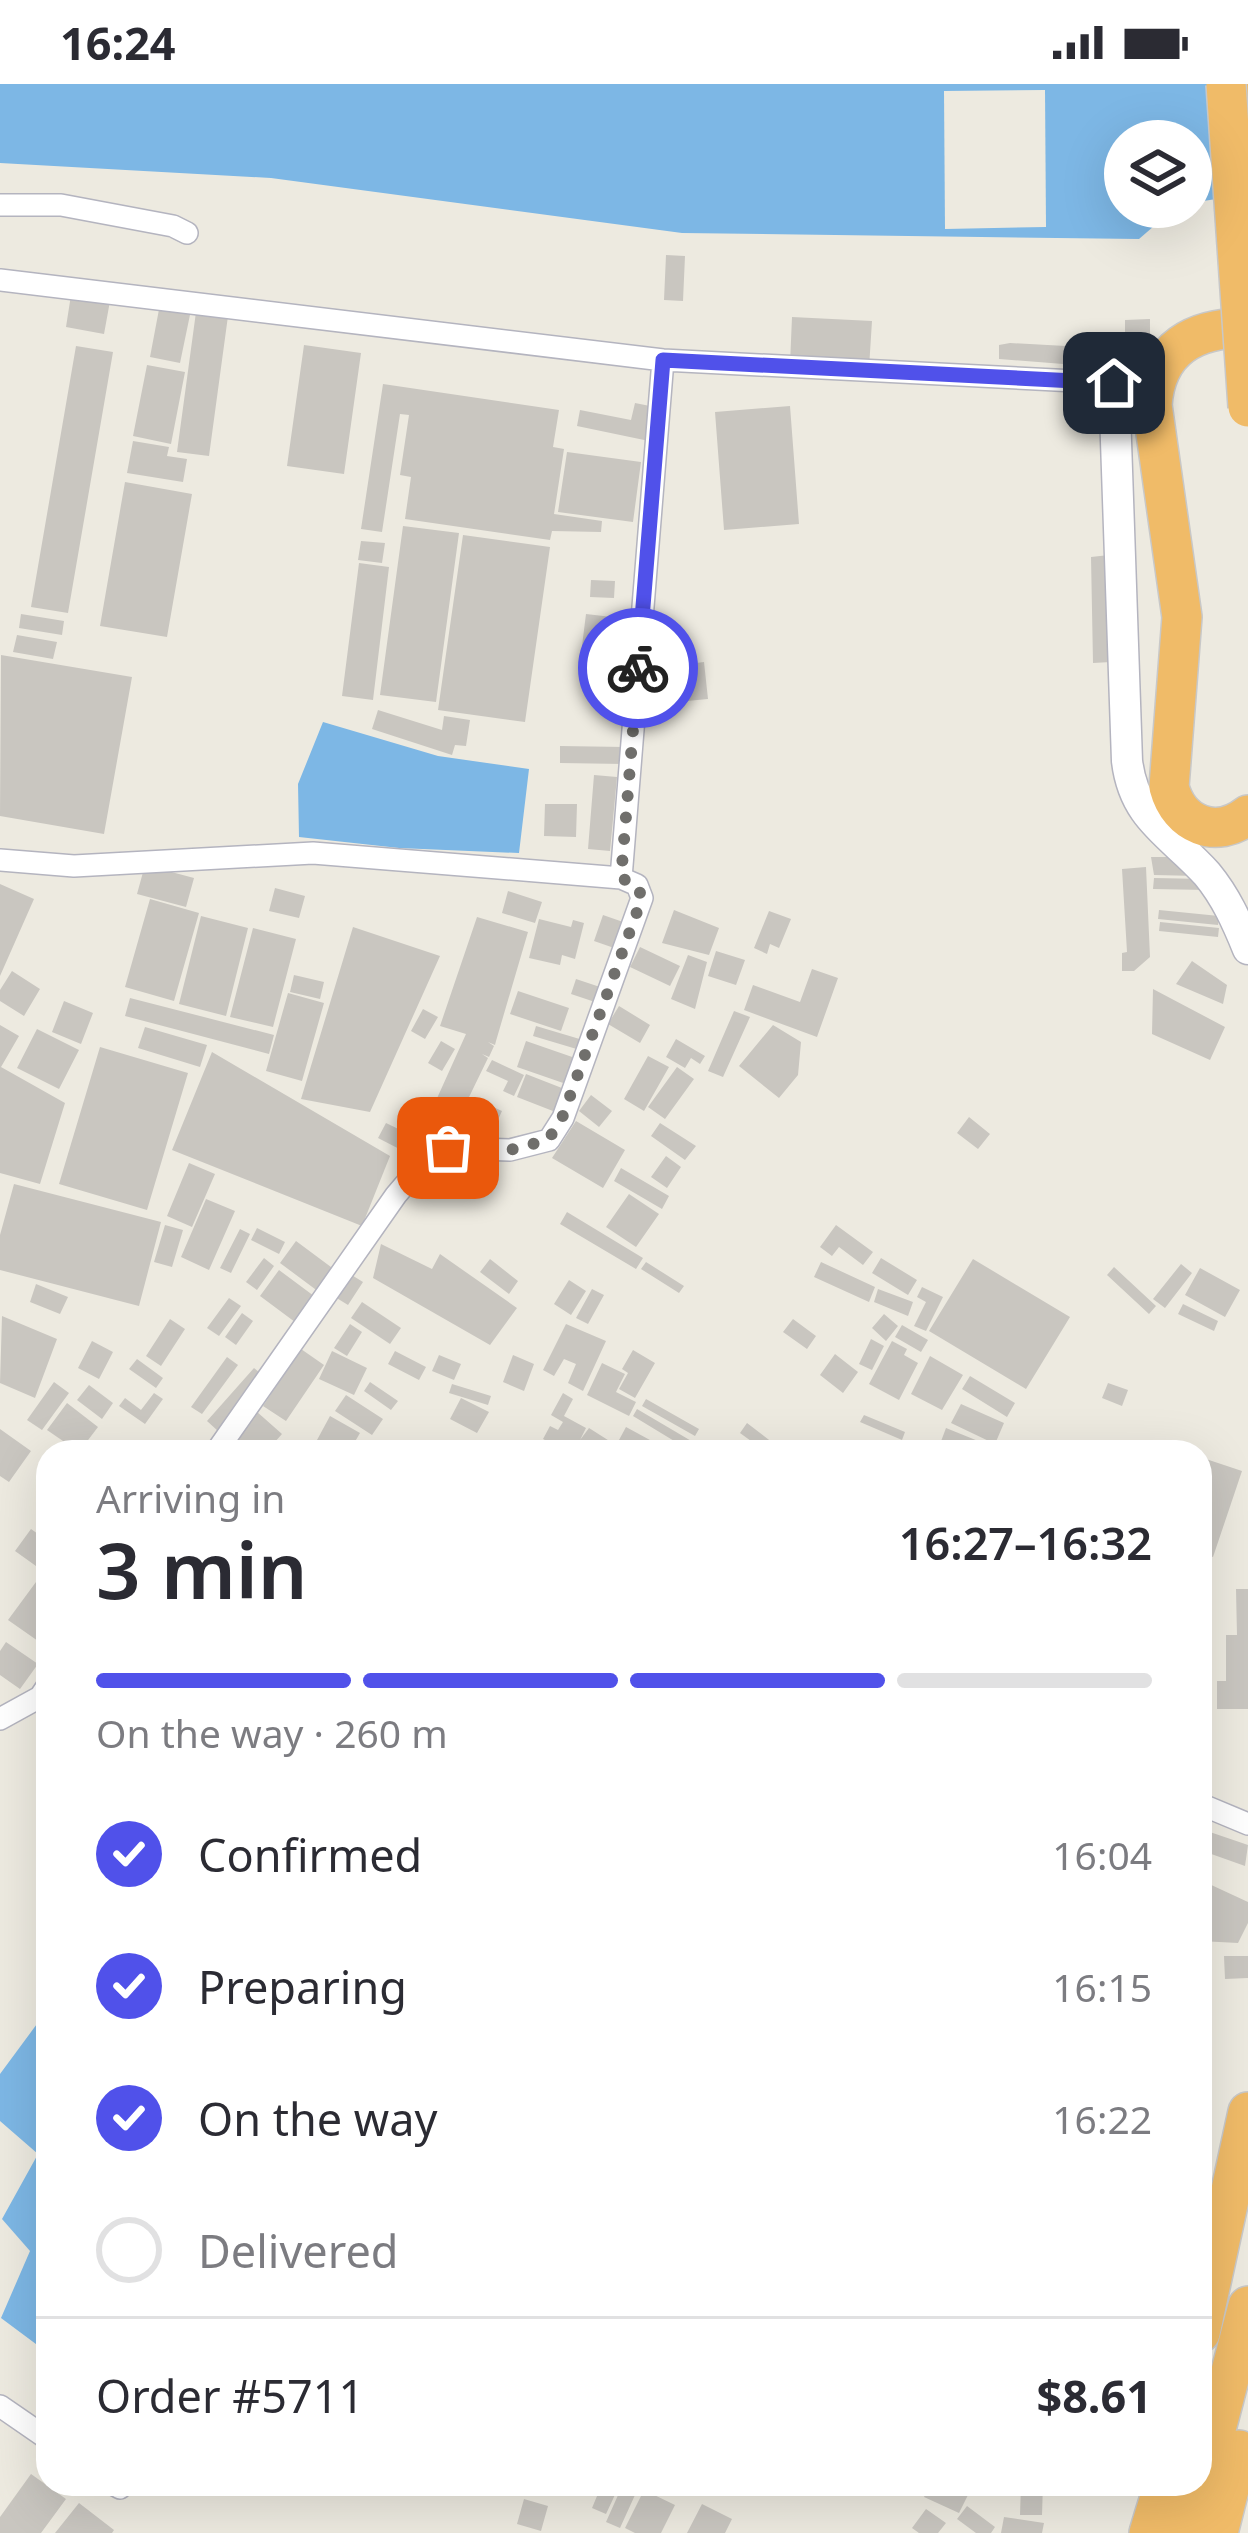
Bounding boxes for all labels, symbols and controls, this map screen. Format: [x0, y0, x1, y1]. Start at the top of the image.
text: 16:24 [60, 12, 176, 73]
map controls [1104, 120, 1212, 228]
button: layers [1104, 120, 1212, 228]
pin [1063, 332, 1165, 434]
icon: home [1081, 350, 1147, 416]
courier [578, 608, 698, 728]
icon: bike [605, 635, 671, 701]
pin [397, 1097, 499, 1199]
icon: bag [415, 1115, 481, 1181]
text: Arriving in [96, 1471, 285, 1524]
text: 16:27–16:32 [899, 1512, 1152, 1573]
text: 3 min [96, 1516, 308, 1622]
text: On the way · 260 m [96, 1706, 448, 1759]
icon: check [96, 1821, 162, 1887]
text: Confirmed [198, 1824, 422, 1885]
text: 16:04 [1052, 1828, 1152, 1881]
icon: check [96, 1953, 162, 2019]
text: Preparing [198, 1956, 407, 2017]
text: 16:15 [1052, 1960, 1152, 2013]
icon: check [96, 2085, 162, 2151]
text: On the way [198, 2088, 437, 2149]
text: 16:22 [1052, 2092, 1152, 2145]
text: Delivered [198, 2220, 398, 2281]
text: Order #5711 [96, 2365, 364, 2426]
text: $8.61 [1036, 2365, 1152, 2426]

